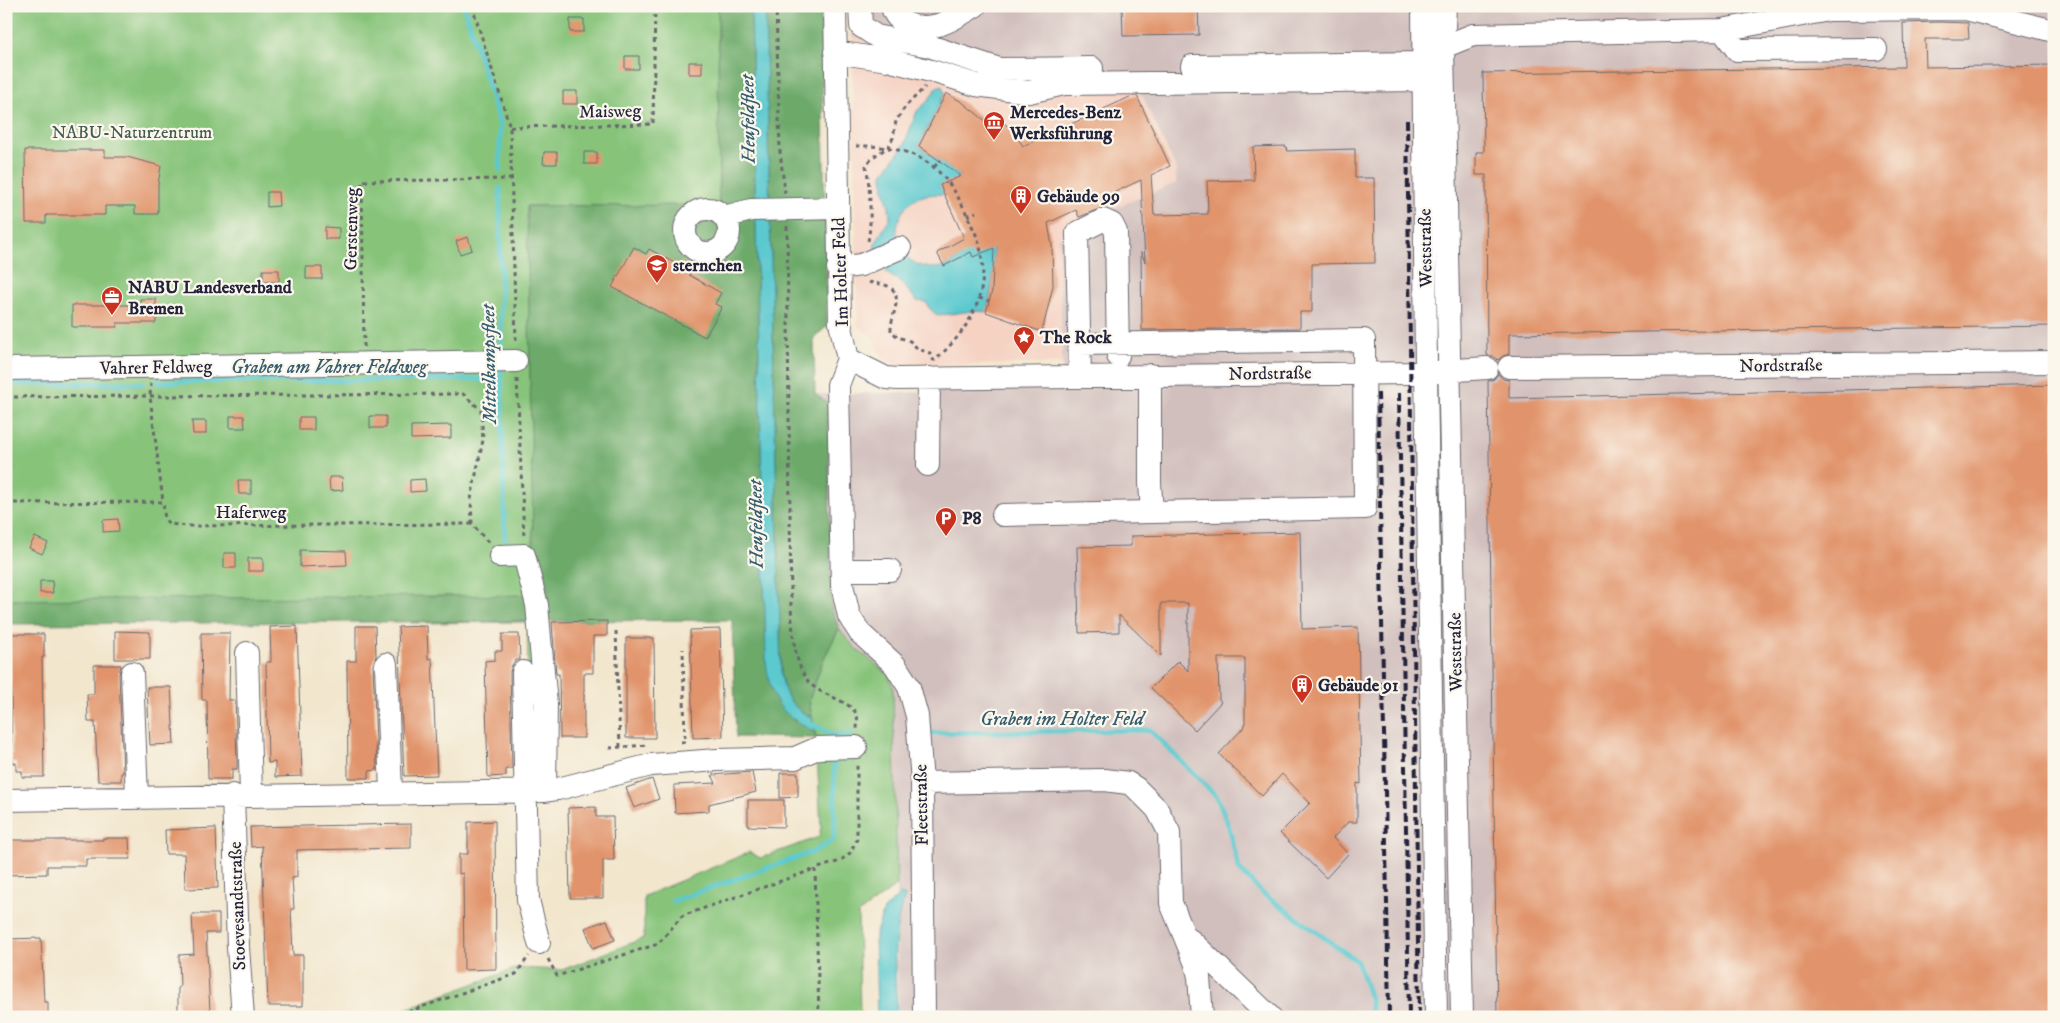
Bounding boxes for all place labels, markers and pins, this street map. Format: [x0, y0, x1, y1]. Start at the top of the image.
place label: Mercedes-Benz Werksführung [1009, 102, 1121, 145]
museum icon: Mercedes-Benz Werksführung [982, 110, 1006, 141]
building icon: Gebäude 99 [1009, 184, 1033, 215]
place label: Gebäude 99 [1037, 186, 1120, 208]
school or university icon: sternchen [645, 253, 669, 284]
place label: sternchen [673, 255, 743, 277]
place label: NABU Landesverband Bremen [128, 277, 293, 320]
office icon: NABU Landesverband Bremen [100, 285, 124, 316]
place icon: The Rock [1012, 325, 1036, 356]
place label: The Rock [1039, 327, 1113, 349]
parking icon: P8 [934, 506, 958, 537]
place label: P8 [962, 508, 981, 530]
building icon: Gebäude 91 [1290, 673, 1314, 704]
place label: Gebäude 91 [1318, 675, 1399, 697]

